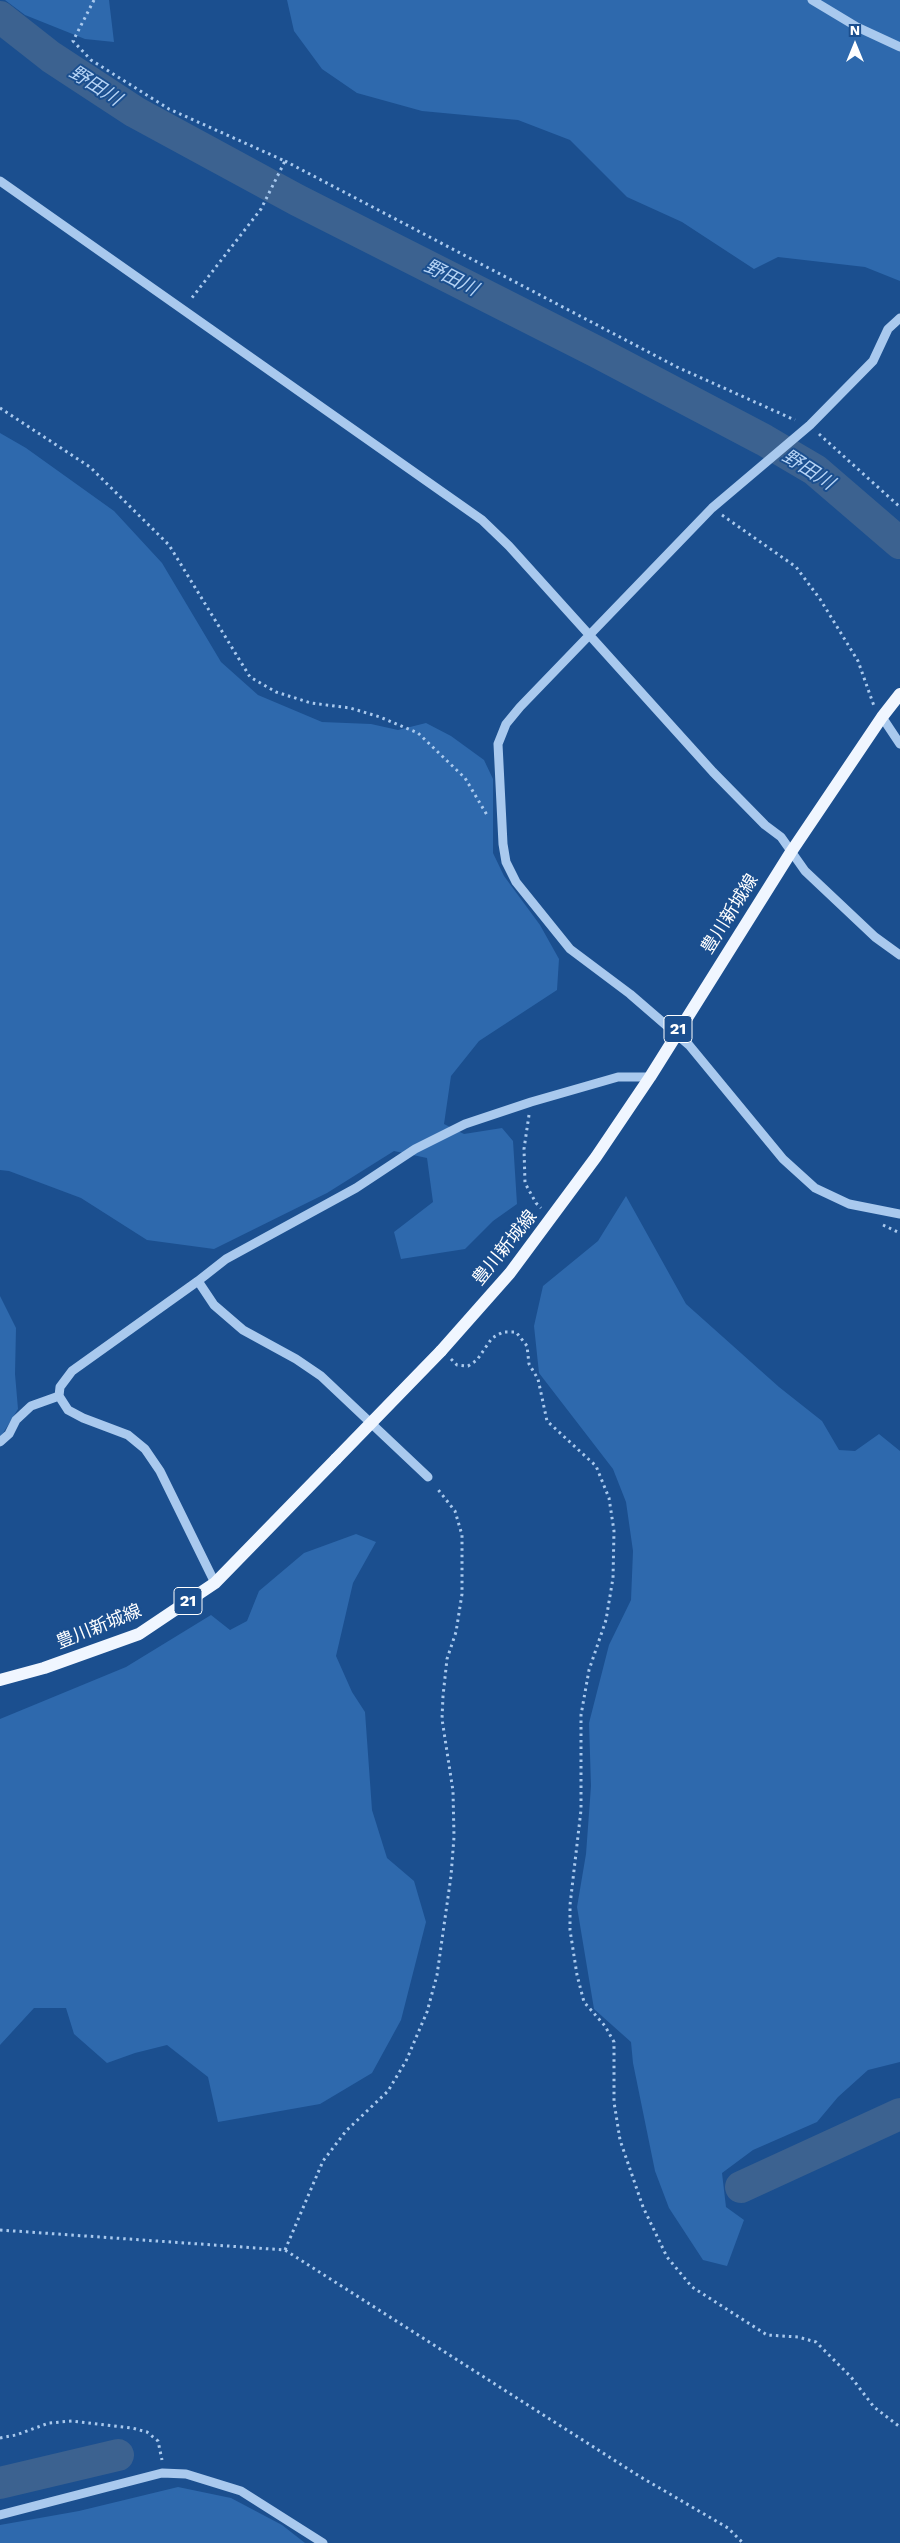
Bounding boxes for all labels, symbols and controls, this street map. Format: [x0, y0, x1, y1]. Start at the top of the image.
north arrow [830, 20, 880, 70]
text: N [850, 22, 860, 38]
water label: 野田川 [65, 61, 125, 111]
water label: 野田川 [420, 255, 482, 301]
water label: 野田川 [778, 445, 838, 495]
street label: 豊川新城線 [697, 870, 763, 958]
road number: 21 [664, 1016, 692, 1042]
street label: 豊川新城線 [468, 1206, 542, 1290]
road number: 21 [174, 1588, 202, 1614]
street label: 豊川新城線 [53, 1600, 145, 1654]

